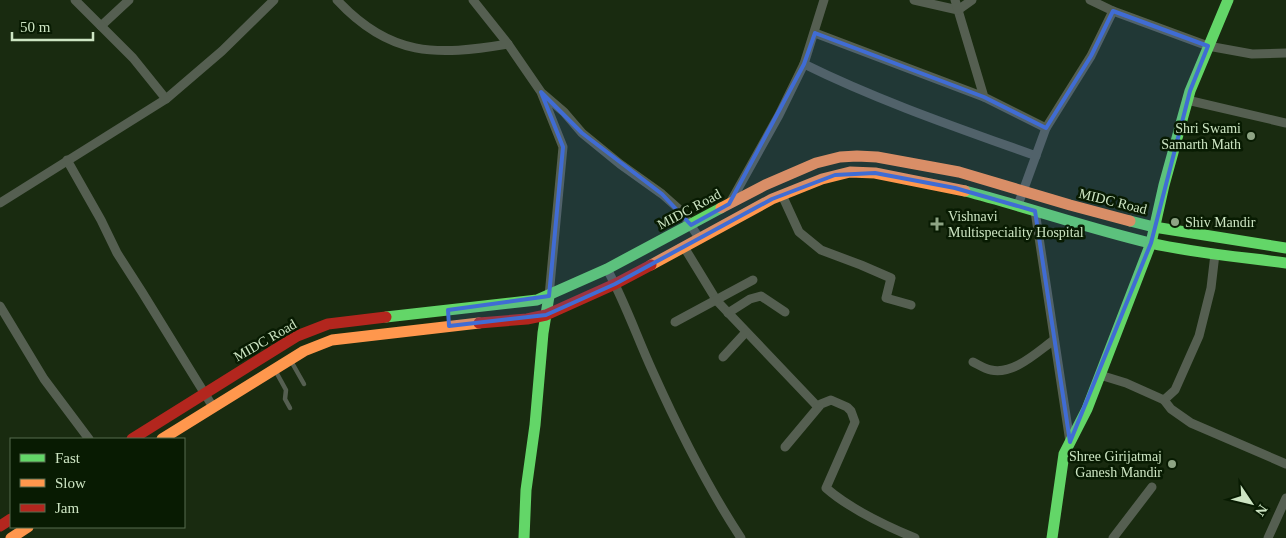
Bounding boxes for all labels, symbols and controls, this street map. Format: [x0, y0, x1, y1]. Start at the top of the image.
scale bar [12, 10, 94, 42]
text: 50 m [20, 19, 51, 35]
place label: Shri Swami Samarth Math [1161, 121, 1241, 152]
marker: Shri Swami Samarth Math [1245, 130, 1257, 142]
street label: MIDC Road [655, 186, 723, 232]
street label: MIDC Road [1077, 186, 1148, 217]
place label: Vishnavi Multispeciality Hospital [948, 209, 1084, 240]
place label: Shiv Mandir [1185, 215, 1256, 230]
marker: Shiv Mandir [1169, 216, 1181, 228]
marker: Vishnavi Multispeciality Hospital [930, 217, 944, 231]
street label: MIDC Road [231, 317, 299, 364]
legend [10, 438, 185, 528]
place label: Shree Girijatmaj Ganesh Mandir [1069, 449, 1162, 480]
text: Fast [55, 450, 81, 466]
marker: Shree Girijatmaj Ganesh Mandir [1166, 458, 1178, 470]
text: Slow [55, 475, 86, 491]
north arrow [1226, 478, 1276, 528]
text: Jam [55, 500, 79, 516]
text: N [1252, 502, 1270, 519]

